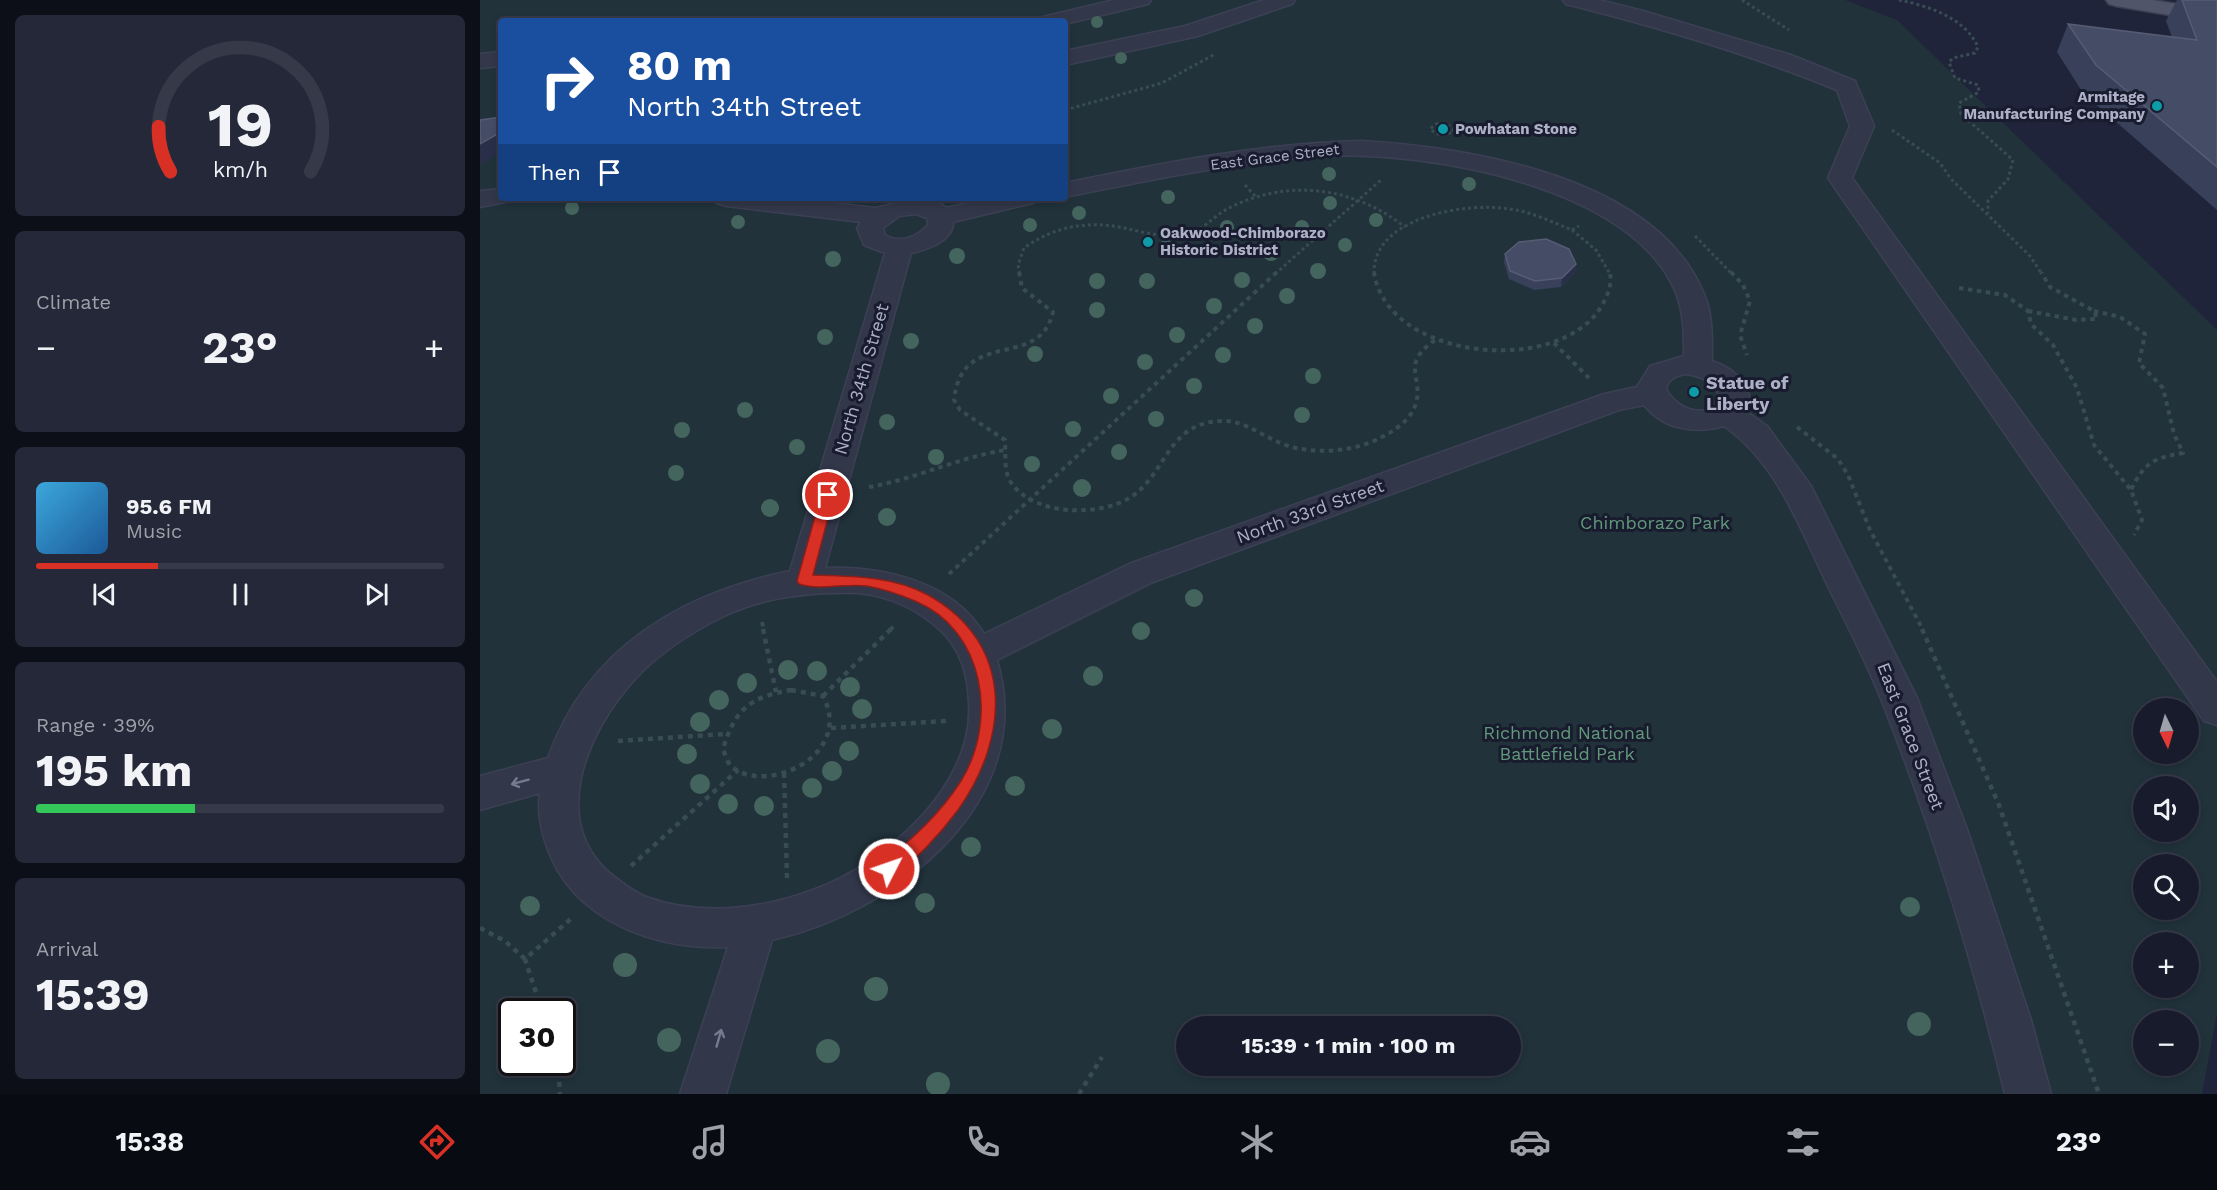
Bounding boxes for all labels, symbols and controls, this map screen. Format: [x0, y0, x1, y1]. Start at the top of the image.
text: 80 m [627, 41, 732, 90]
icon: right [528, 42, 606, 120]
place label: Armitage Manufacturing Company [1964, 88, 2146, 123]
text: 19 [207, 89, 273, 162]
text: North 34th Street [627, 91, 861, 123]
marker: Armitage Manufacturing Company [2150, 99, 2164, 113]
place label: Powhatan Stone [1455, 120, 1577, 138]
marker: Powhatan Stone [1436, 122, 1450, 136]
street label: East Grace Street [1209, 140, 1341, 174]
icon: arrive [593, 156, 626, 189]
text: km/h [212, 158, 268, 183]
text: Then [528, 160, 581, 185]
place label: Oakwood-Chimborazo Historic District [1160, 224, 1326, 259]
marker: Oakwood-Chimborazo Historic District [1141, 235, 1155, 249]
text: Climate [36, 290, 111, 314]
street label: North 34th Street [829, 301, 893, 457]
text: 23° [202, 321, 278, 374]
text: − [36, 328, 56, 367]
text: + [424, 328, 444, 367]
place label: Statue of Liberty [1706, 372, 1789, 414]
marker: Statue of Liberty [1687, 385, 1701, 399]
pin [802, 469, 853, 520]
street label: North 33rd Street [1234, 474, 1387, 547]
icon: arrive [811, 478, 844, 511]
text: 95.6 FM [126, 494, 212, 519]
park label: Chimborazo Park [1580, 512, 1730, 533]
text: Music [126, 519, 182, 543]
icon: previous [88, 578, 121, 611]
icon: pause [224, 578, 257, 611]
icon: next [360, 578, 393, 611]
street label: East Grace Street [1873, 659, 1949, 813]
north arrow [2133, 698, 2199, 764]
map controls [2133, 698, 2199, 1076]
text: Range · 39% [36, 713, 154, 737]
park label: Richmond National Battlefield Park [1483, 722, 1651, 764]
text: 195 km [36, 744, 192, 797]
button: sound [2133, 776, 2199, 842]
one-way arrow [511, 777, 530, 789]
position arrow [857, 837, 921, 901]
button: search [2133, 854, 2199, 920]
button: + [2133, 932, 2199, 998]
text: Arrival [36, 937, 98, 961]
text: 15:39 [36, 968, 150, 1021]
speed limit sign: 30 [498, 998, 576, 1076]
button: − [2133, 1010, 2199, 1076]
one-way arrow [714, 1029, 725, 1048]
text: 15:39 · 1 min · 100 m [1242, 1033, 1455, 1058]
icon: directions [416, 1121, 458, 1163]
icon: music [689, 1121, 731, 1163]
icon: phone [962, 1121, 1004, 1163]
icon: climate [1236, 1121, 1278, 1163]
icon: car [1509, 1121, 1551, 1163]
icon: filters [1782, 1121, 1824, 1163]
text: 15:38 [116, 1126, 184, 1158]
text: 23° [2056, 1126, 2101, 1158]

